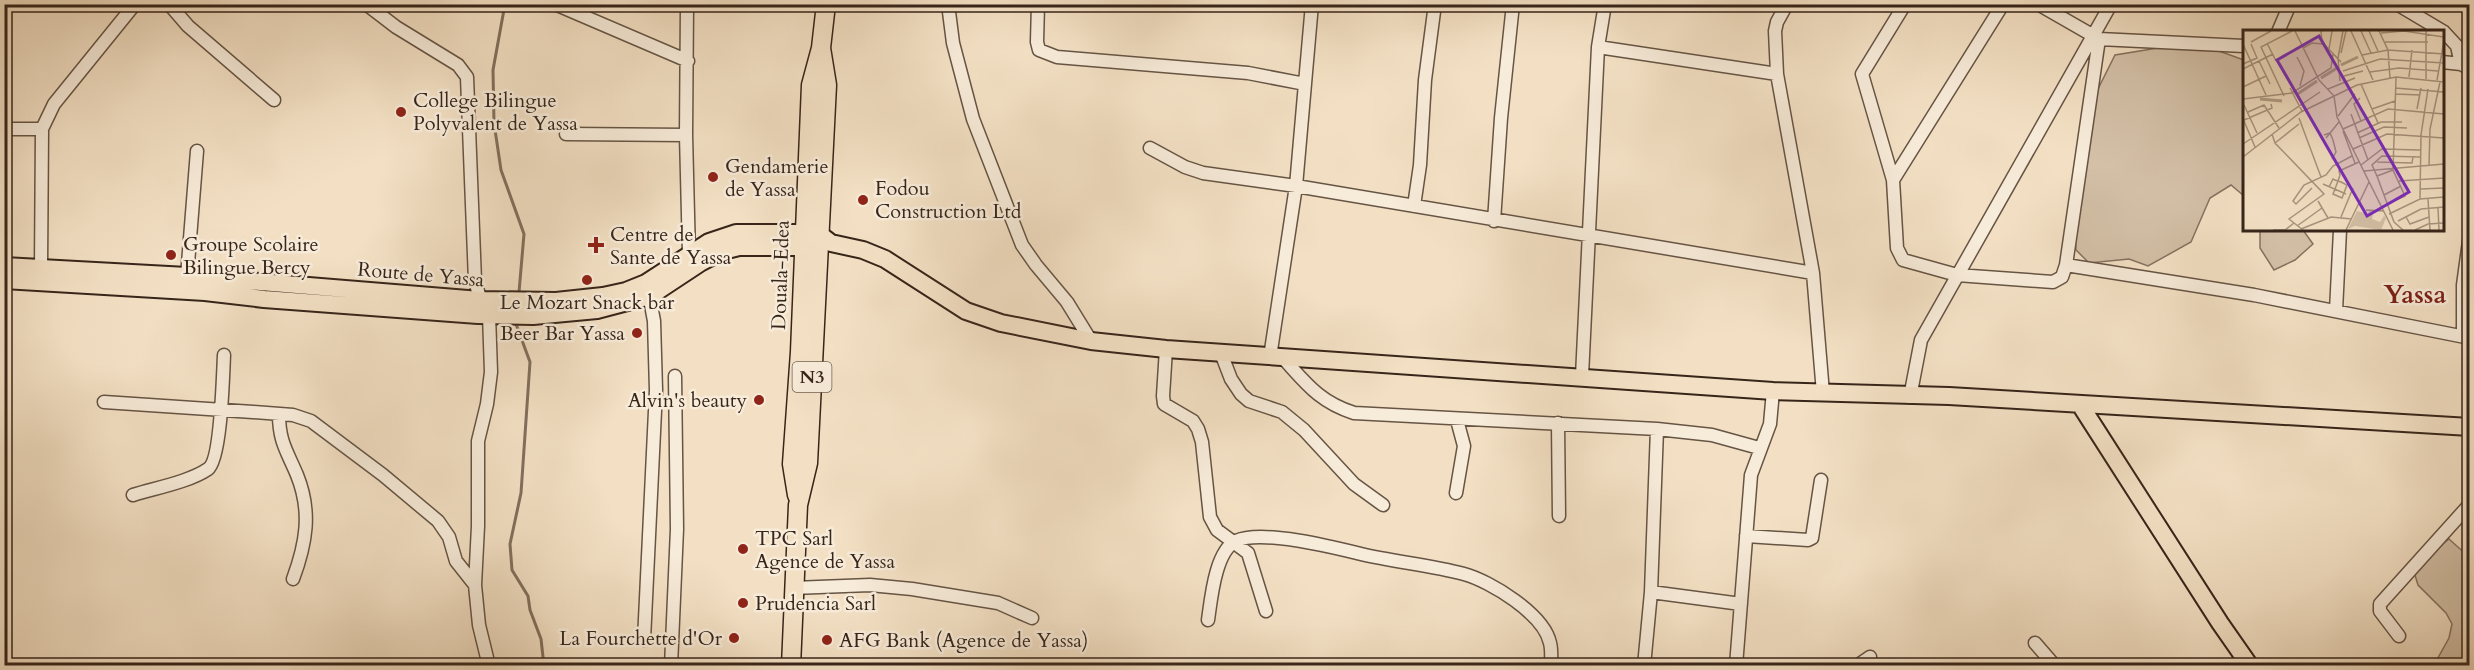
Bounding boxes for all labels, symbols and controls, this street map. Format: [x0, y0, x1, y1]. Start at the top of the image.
inset map [2243, 30, 2444, 231]
place label: College Bilingue Polyvalent de Yassa [413, 87, 578, 137]
marker: College Bilingue Polyvalent de Yassa [394, 105, 408, 119]
place label: Gendamerie de Yassa [725, 153, 829, 203]
marker: Gendamerie de Yassa [706, 170, 720, 184]
place label: Fodou Construction Ltd [875, 175, 1022, 225]
marker: Fodou Construction Ltd [856, 193, 870, 207]
street label: Douala-Edea [765, 219, 796, 330]
place label: Centre de Sante de Yassa [610, 221, 732, 271]
place label: Groupe Scolaire Bilingue Bercy [183, 231, 319, 281]
marker: Centre de Sante de Yassa [587, 236, 605, 254]
marker: Groupe Scolaire Bilingue Bercy [164, 248, 178, 262]
street label: Route de Yassa [356, 256, 486, 294]
marker: Le Mozart Snack bar [580, 273, 594, 287]
district label: Yassa [2384, 277, 2446, 312]
place label: Le Mozart Snack bar [500, 289, 675, 316]
place label: Beer Bar Yassa [500, 320, 625, 347]
marker: Beer Bar Yassa [630, 326, 644, 340]
road number: N3 [792, 362, 832, 392]
place label: Alvin's beauty [628, 387, 747, 414]
marker: Alvin's beauty [752, 393, 766, 407]
place label: TPC Sarl Agence de Yassa [755, 525, 895, 575]
marker: TPC Sarl Agence de Yassa [736, 542, 750, 556]
place label: Prudencia Sarl [755, 590, 876, 617]
marker: Prudencia Sarl [736, 596, 750, 610]
place label: La Fourchette d'Or [559, 625, 723, 652]
place label: AFG Bank (Agence de Yassa) [839, 627, 1088, 654]
marker: La Fourchette d'Or [727, 631, 741, 645]
marker: AFG Bank (Agence de Yassa) [820, 633, 834, 647]

